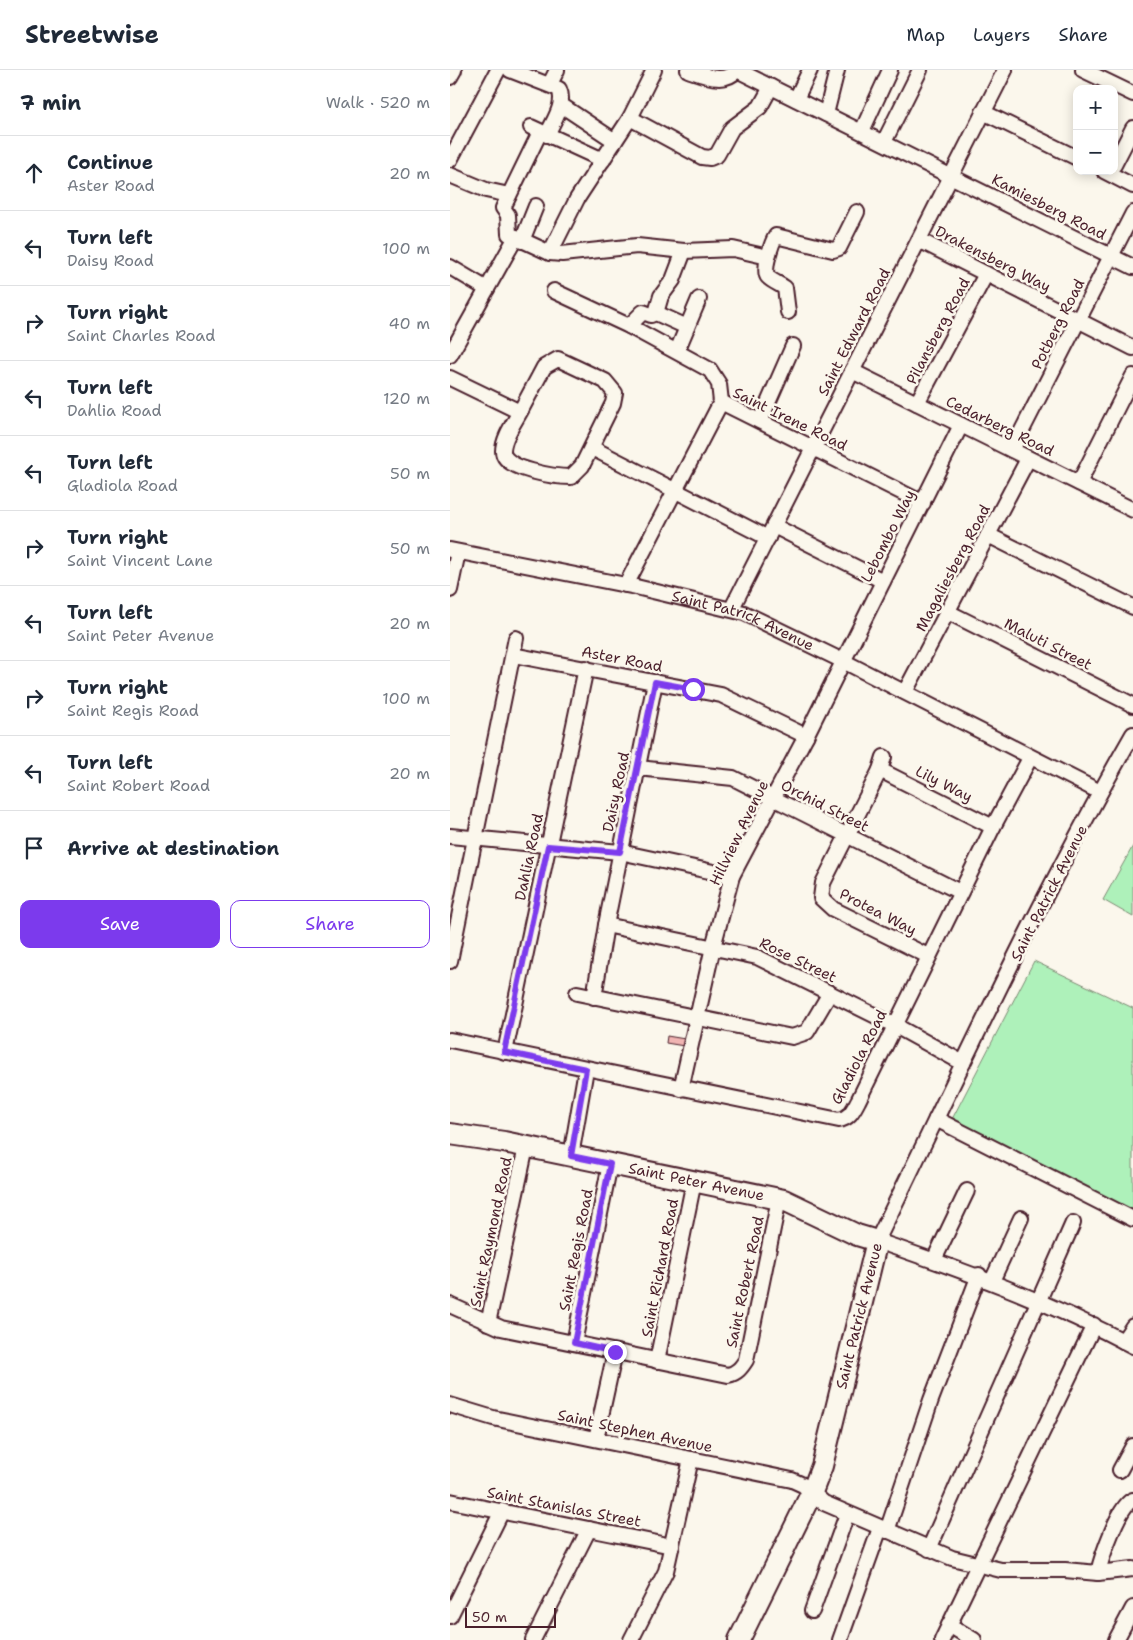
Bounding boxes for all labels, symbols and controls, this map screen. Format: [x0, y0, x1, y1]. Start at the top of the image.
text: Streetwise [25, 19, 159, 51]
text: Map [907, 23, 945, 47]
text: Layers [973, 23, 1030, 47]
text: Share [1058, 23, 1108, 47]
map controls [1073, 85, 1118, 175]
button: + [1073, 85, 1118, 130]
text: 7 min [20, 89, 81, 117]
text: Walk · 520 m [326, 92, 430, 113]
button: − [1073, 130, 1118, 175]
text: Continue [67, 150, 153, 175]
icon: ahead [20, 159, 48, 187]
text: 20 m [389, 163, 430, 184]
street label: Kamiesberg Road [988, 169, 1110, 245]
text: Aster Road [67, 175, 155, 196]
street label: Drakensberg Way [932, 221, 1054, 297]
text: Turn left [67, 225, 153, 250]
icon: left [20, 234, 48, 262]
text: 100 m [382, 238, 430, 259]
text: Daisy Road [67, 250, 154, 271]
street label: Saint Edward Road [813, 264, 895, 399]
street label: Pilansberg Road [901, 274, 975, 388]
street label: Potberg Road [1027, 275, 1090, 373]
text: Turn right [67, 300, 168, 325]
icon: right [20, 309, 48, 337]
text: 40 m [388, 313, 430, 334]
text: Saint Charles Road [67, 325, 215, 346]
text: Turn left [67, 375, 153, 400]
street label: Saint Irene Road [729, 383, 851, 456]
icon: left [20, 384, 48, 412]
text: 120 m [383, 388, 430, 409]
street label: Cedarberg Road [943, 391, 1058, 461]
text: Dahlia Road [67, 400, 162, 421]
text: Turn left [67, 450, 153, 475]
icon: left [20, 459, 48, 487]
text: 50 m [390, 463, 430, 484]
text: Gladiola Road [67, 475, 178, 496]
street label: Lebombo Way [856, 486, 920, 586]
street label: Magaliesberg Road [911, 501, 995, 635]
text: Turn right [67, 525, 168, 550]
icon: right [20, 534, 48, 562]
text: 50 m [390, 538, 430, 559]
text: Saint Vincent Lane [67, 550, 213, 571]
street label: Saint Patrick Avenue [670, 586, 817, 655]
text: Turn left [67, 600, 153, 625]
icon: left [20, 609, 48, 637]
text: 20 m [389, 613, 430, 634]
street label: Maluti Street [1001, 613, 1095, 675]
text: Saint Peter Avenue [67, 625, 214, 646]
street label: Aster Road [580, 641, 665, 677]
text: Turn right [67, 675, 168, 700]
route start [682, 678, 705, 701]
icon: right [20, 684, 48, 712]
text: 100 m [382, 688, 430, 709]
text: Saint Regis Road [67, 700, 199, 721]
text: Turn left [67, 750, 153, 775]
street label: Daisy Road [598, 750, 634, 834]
icon: left [20, 759, 48, 787]
street label: Lily Way [912, 761, 976, 807]
text: 20 m [389, 763, 430, 784]
text: Saint Robert Road [67, 775, 210, 796]
street label: Orchid Street [778, 775, 872, 837]
street label: Hillview Avenue [705, 777, 773, 889]
street label: Dahlia Road [510, 811, 548, 902]
street label: Saint Patrick Avenue [1006, 822, 1092, 964]
icon: arrive [20, 834, 48, 862]
text: Arrive at destination [67, 836, 279, 861]
street label: Protea Way [836, 884, 920, 940]
button: Save [20, 900, 220, 948]
button: Share [230, 900, 430, 948]
street label: Rose Street [756, 933, 840, 987]
street label: Gladiola Road [826, 1006, 892, 1108]
street label: Saint Raymond Road [465, 1155, 517, 1309]
street label: Saint Peter Avenue [627, 1158, 766, 1206]
street label: Saint Regis Road [554, 1187, 598, 1313]
street label: Saint Richard Road [637, 1196, 683, 1339]
street label: Saint Robert Road [721, 1214, 769, 1350]
street label: Saint Patrick Avenue [831, 1241, 887, 1391]
route end [604, 1341, 627, 1364]
street label: Saint Stephen Avenue [556, 1405, 714, 1457]
street label: Saint Stanislas Street [485, 1482, 643, 1532]
scale bar [465, 1605, 556, 1628]
text: 50 m [472, 1608, 507, 1626]

